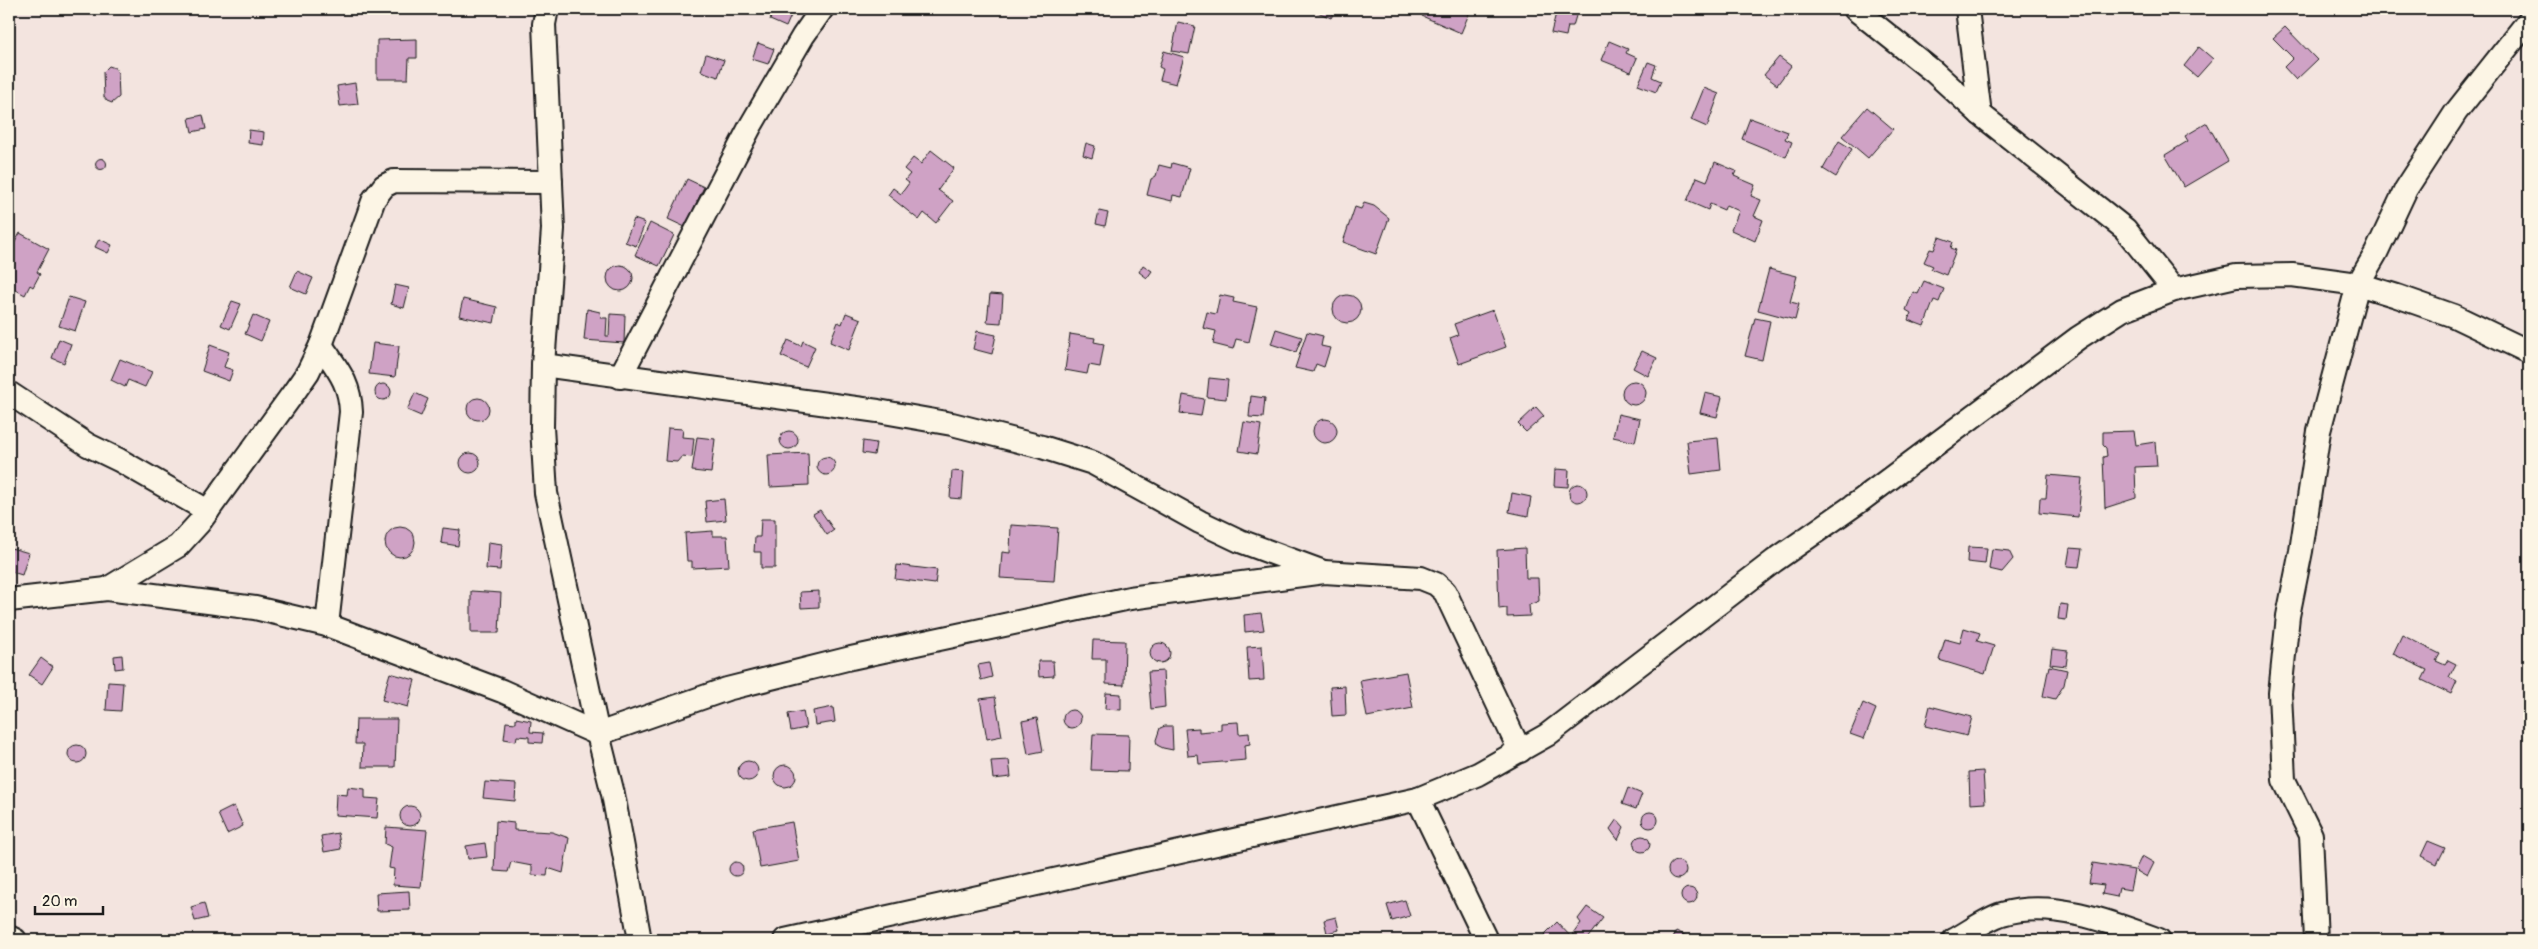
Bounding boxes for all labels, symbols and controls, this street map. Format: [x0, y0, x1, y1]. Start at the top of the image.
scale bar [35, 884, 102, 916]
text: 20 m [42, 892, 77, 911]

